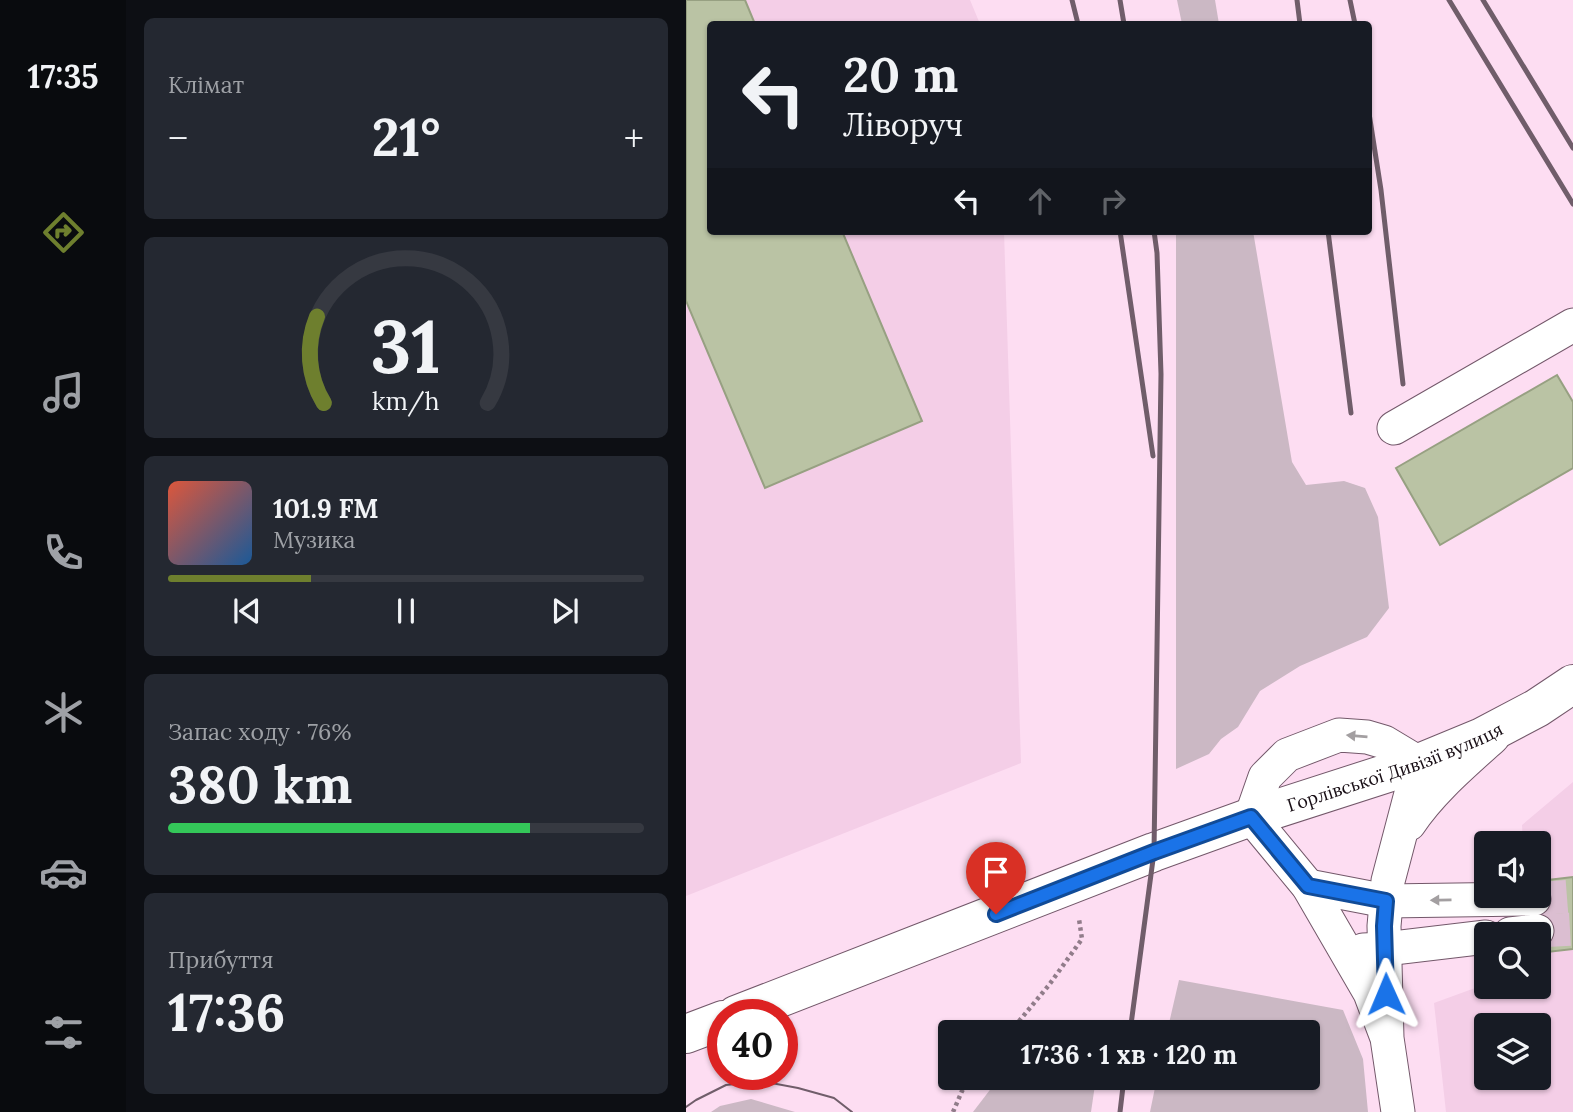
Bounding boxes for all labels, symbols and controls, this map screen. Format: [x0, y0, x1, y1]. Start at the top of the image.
text: 20 m [843, 43, 958, 105]
icon: left [728, 49, 819, 140]
text: 17:35 [27, 56, 99, 97]
text: Клімат [168, 70, 244, 99]
text: 21° [372, 104, 440, 170]
text: Ліворуч [843, 104, 963, 145]
text: − [168, 114, 188, 162]
text: + [624, 114, 644, 162]
icon: left [948, 182, 986, 220]
icon: ahead [1021, 182, 1059, 220]
icon: right [1094, 182, 1132, 220]
icon: directions [39, 208, 88, 257]
text: 31 [371, 301, 441, 394]
icon: music [39, 368, 88, 417]
text: km/h [372, 385, 440, 417]
text: 101.9 FM [273, 492, 379, 525]
text: Музика [273, 525, 355, 554]
icon: phone [39, 528, 88, 577]
icon: previous [228, 592, 266, 630]
icon: pause [387, 592, 425, 630]
icon: next [546, 592, 584, 630]
icon: climate [39, 688, 88, 737]
text: Запас ходу · 76% [168, 717, 351, 746]
street label: Горлівської Дивізії вулиця [1284, 717, 1506, 816]
one-way arrow [1346, 730, 1368, 741]
text: 380 km [168, 751, 352, 817]
map controls [1474, 831, 1551, 1090]
button: sound [1474, 831, 1551, 908]
pin [966, 842, 1026, 914]
icon: car [39, 848, 88, 897]
icon: arrive [977, 853, 1015, 891]
one-way arrow [1430, 895, 1452, 906]
button: search [1474, 922, 1551, 999]
text: Прибуття [168, 945, 273, 974]
position arrow [1349, 957, 1423, 1031]
text: 17:36 [168, 979, 286, 1045]
speed limit sign: 40 [707, 999, 798, 1090]
icon: filters [39, 1008, 88, 1057]
button: layers [1474, 1013, 1551, 1090]
text: 17:36 · 1 хв · 120 m [1021, 1038, 1237, 1071]

